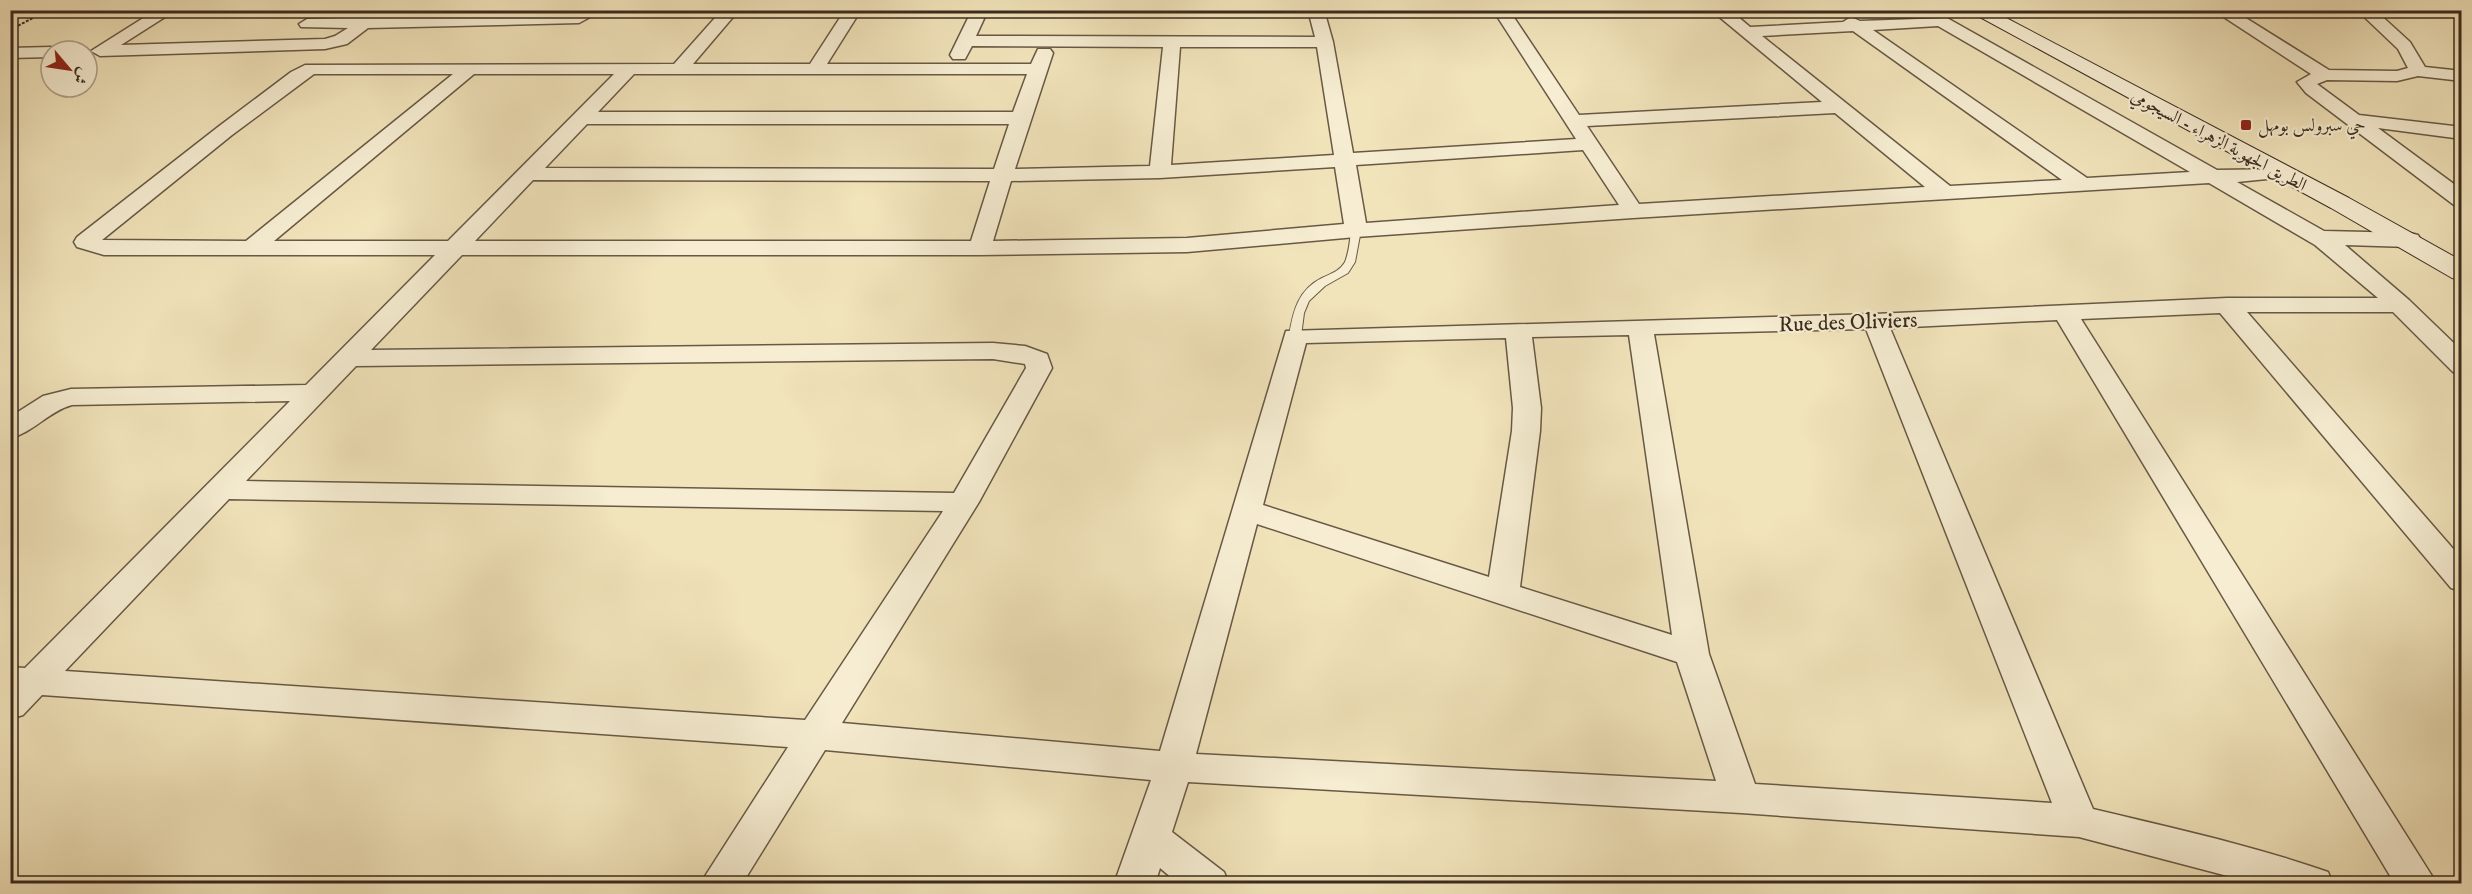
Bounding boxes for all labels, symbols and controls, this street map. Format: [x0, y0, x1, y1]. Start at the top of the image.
north arrow [39, 39, 99, 99]
text: ش [69, 64, 94, 88]
street label: الطريق الجهوية الزهراء - السيجومي [2125, 85, 2310, 199]
place label: حي سبرولس بومهل [2258, 115, 2366, 140]
marker: حي سبرولس بومهل [2239, 118, 2253, 132]
street label: Rue des Oliviers [1778, 307, 1918, 338]

